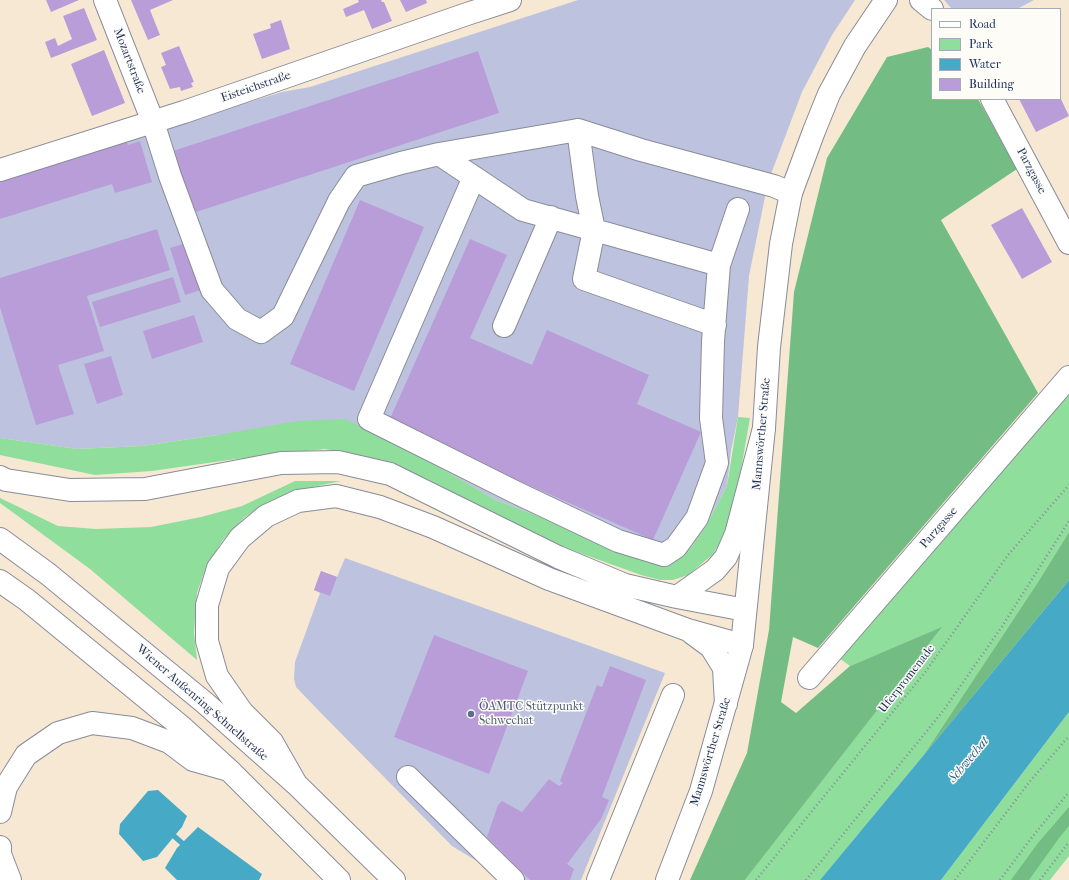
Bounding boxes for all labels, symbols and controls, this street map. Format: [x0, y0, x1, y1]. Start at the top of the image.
legend [931, 8, 1061, 100]
text: Road [969, 17, 996, 31]
street label: Mozartstraße [110, 26, 148, 96]
text: Park [969, 37, 993, 51]
text: Water [969, 57, 1001, 71]
street label: Eisteichstraße [219, 68, 293, 106]
text: Building [969, 77, 1014, 91]
street label: Parzgasse [1013, 146, 1049, 196]
street label: Mannswörther Straße [750, 377, 774, 491]
street label: Parzgasse [917, 504, 961, 552]
street label: Wiener Außenring Schnellstraße [133, 642, 271, 764]
street label: Uferpromenade [876, 642, 938, 716]
street label: Mannswörther Straße [688, 696, 734, 808]
place label: ÖAMTC Stützpunkt Schwechat [479, 700, 583, 728]
marker: ÖAMTC Stützpunkt Schwechat [466, 709, 476, 719]
water label: Schwechat [945, 734, 993, 786]

